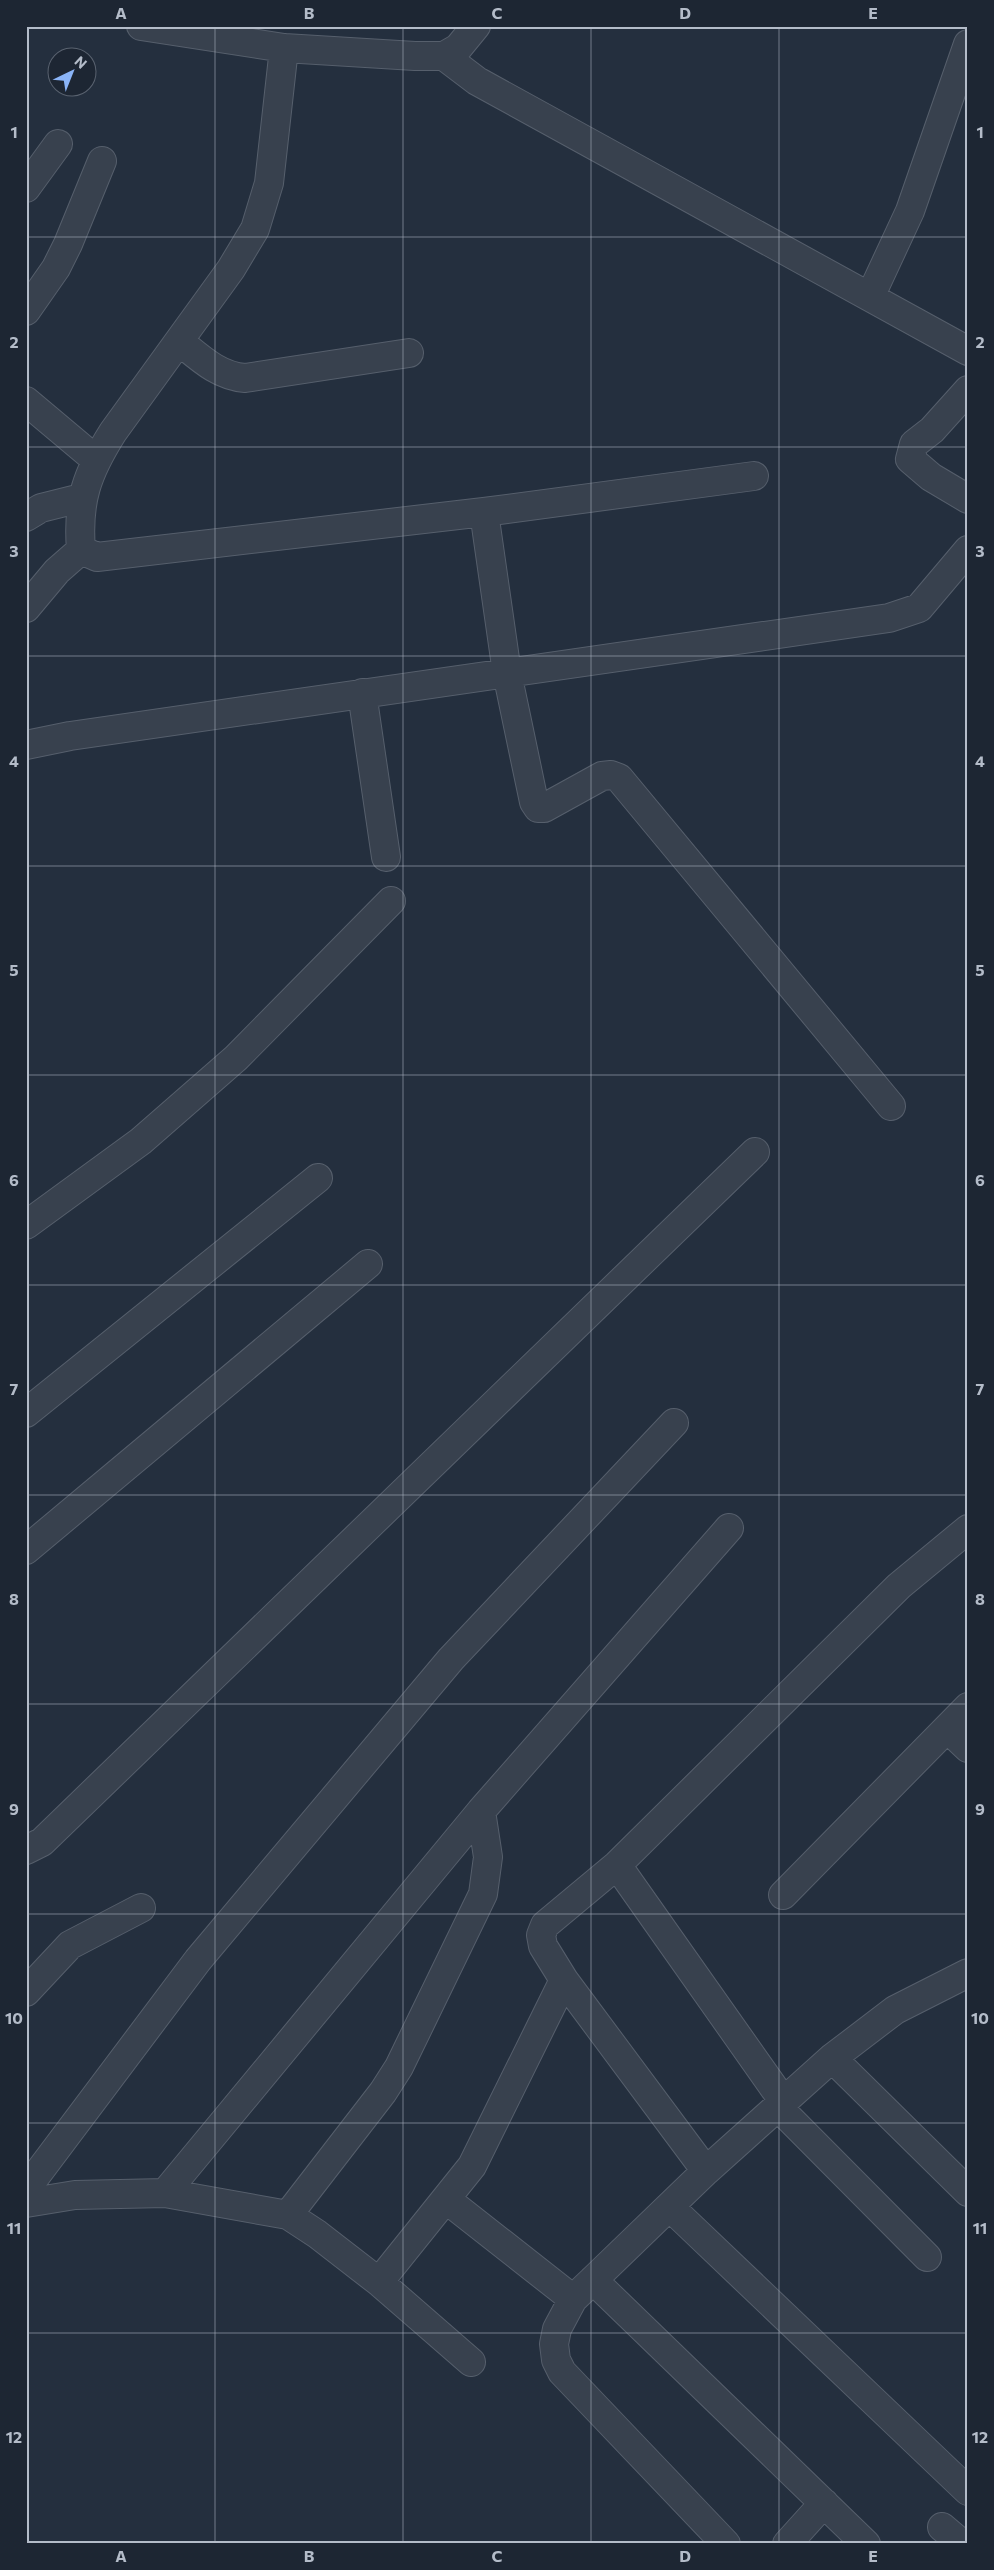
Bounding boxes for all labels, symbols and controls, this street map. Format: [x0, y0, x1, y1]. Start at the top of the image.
text: A [115, 3, 127, 22]
text: B [304, 3, 315, 22]
text: C [492, 3, 503, 22]
text: D [679, 3, 691, 22]
text: E [868, 3, 878, 22]
north arrow [48, 48, 98, 98]
text: N [72, 52, 91, 72]
text: 1 [10, 122, 18, 141]
text: 1 [976, 122, 984, 141]
text: 2 [9, 332, 19, 351]
text: 2 [975, 332, 985, 351]
text: 3 [9, 541, 19, 560]
text: 3 [975, 541, 985, 560]
text: 4 [9, 751, 19, 770]
text: 4 [975, 751, 985, 770]
text: 5 [9, 960, 19, 979]
text: 5 [975, 960, 985, 979]
text: 6 [9, 1170, 19, 1189]
text: 6 [975, 1170, 985, 1189]
text: 7 [10, 1379, 19, 1398]
text: 7 [976, 1379, 985, 1398]
text: 8 [9, 1589, 19, 1608]
text: 8 [975, 1589, 985, 1608]
text: 9 [9, 1799, 19, 1818]
text: 9 [975, 1799, 985, 1818]
text: 10 [5, 2008, 23, 2027]
text: 10 [971, 2008, 989, 2027]
text: 11 [7, 2218, 21, 2237]
text: 11 [973, 2218, 987, 2237]
text: 12 [6, 2427, 22, 2446]
text: 12 [972, 2427, 988, 2446]
text: A [115, 2546, 127, 2565]
text: B [304, 2546, 315, 2565]
text: C [492, 2546, 503, 2565]
text: D [679, 2546, 691, 2565]
text: E [868, 2546, 878, 2565]

